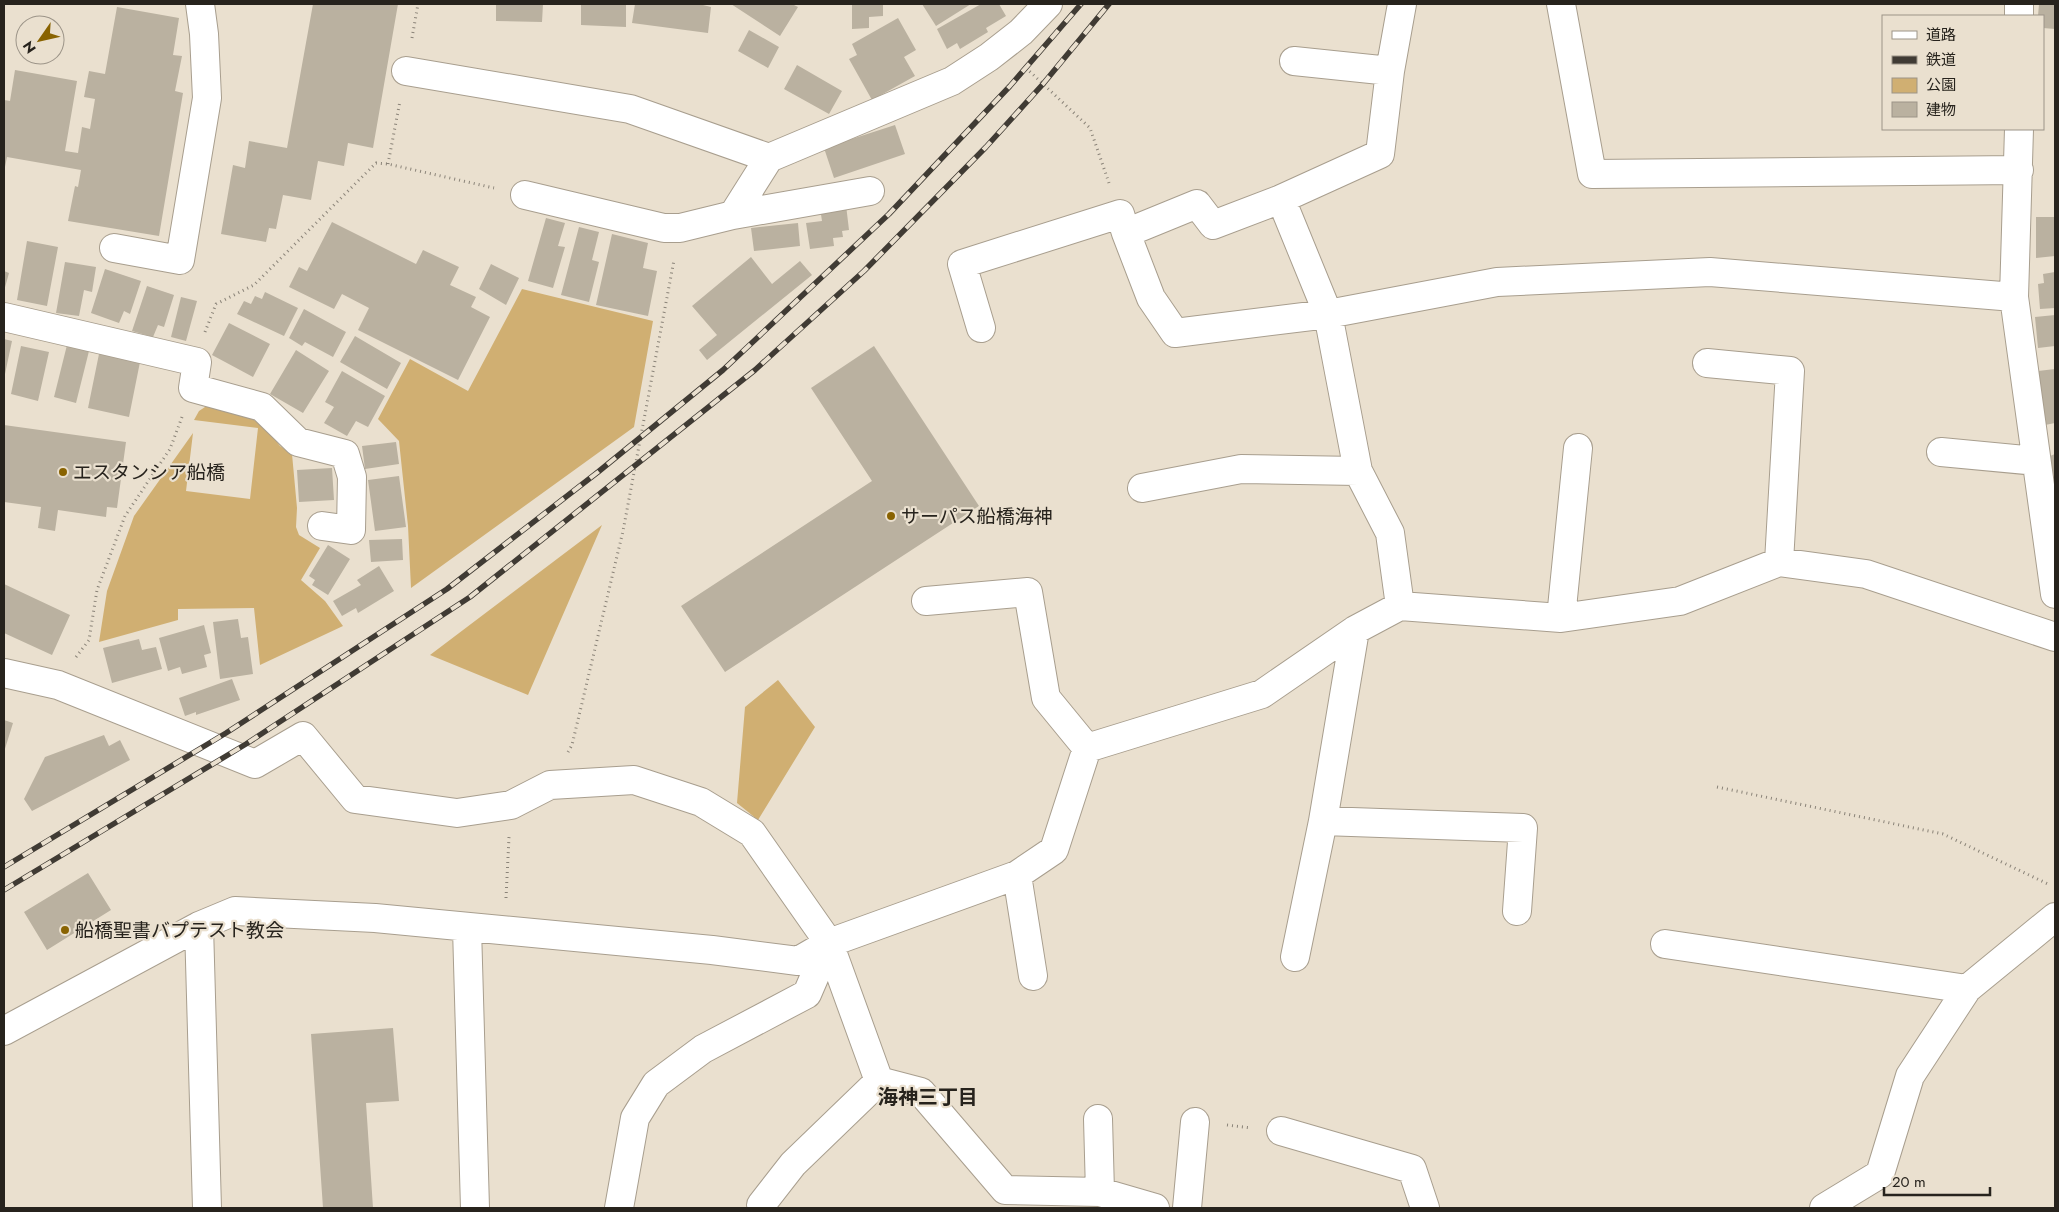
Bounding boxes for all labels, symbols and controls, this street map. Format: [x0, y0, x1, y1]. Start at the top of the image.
north arrow [15, 15, 65, 65]
legend [1882, 15, 2044, 130]
text: 道路 [1926, 24, 1956, 46]
text: N [18, 37, 41, 57]
text: 鉄道 [1926, 49, 1956, 71]
text: 公園 [1926, 74, 1956, 96]
text: 建物 [1926, 99, 1956, 121]
place label: エスタンシア船橋 [73, 459, 225, 486]
marker: エスタンシア船橋 [57, 466, 69, 478]
place label: サーパス船橋海神 [901, 503, 1053, 530]
marker: サーパス船橋海神 [885, 510, 897, 522]
place label: 船橋聖書バプテスト教会 [75, 917, 284, 944]
marker: 船橋聖書バプテスト教会 [59, 924, 71, 936]
district label: 海神三丁目 [878, 1083, 978, 1112]
scale bar [1884, 1164, 1990, 1196]
text: 20 m [1892, 1171, 1926, 1193]

